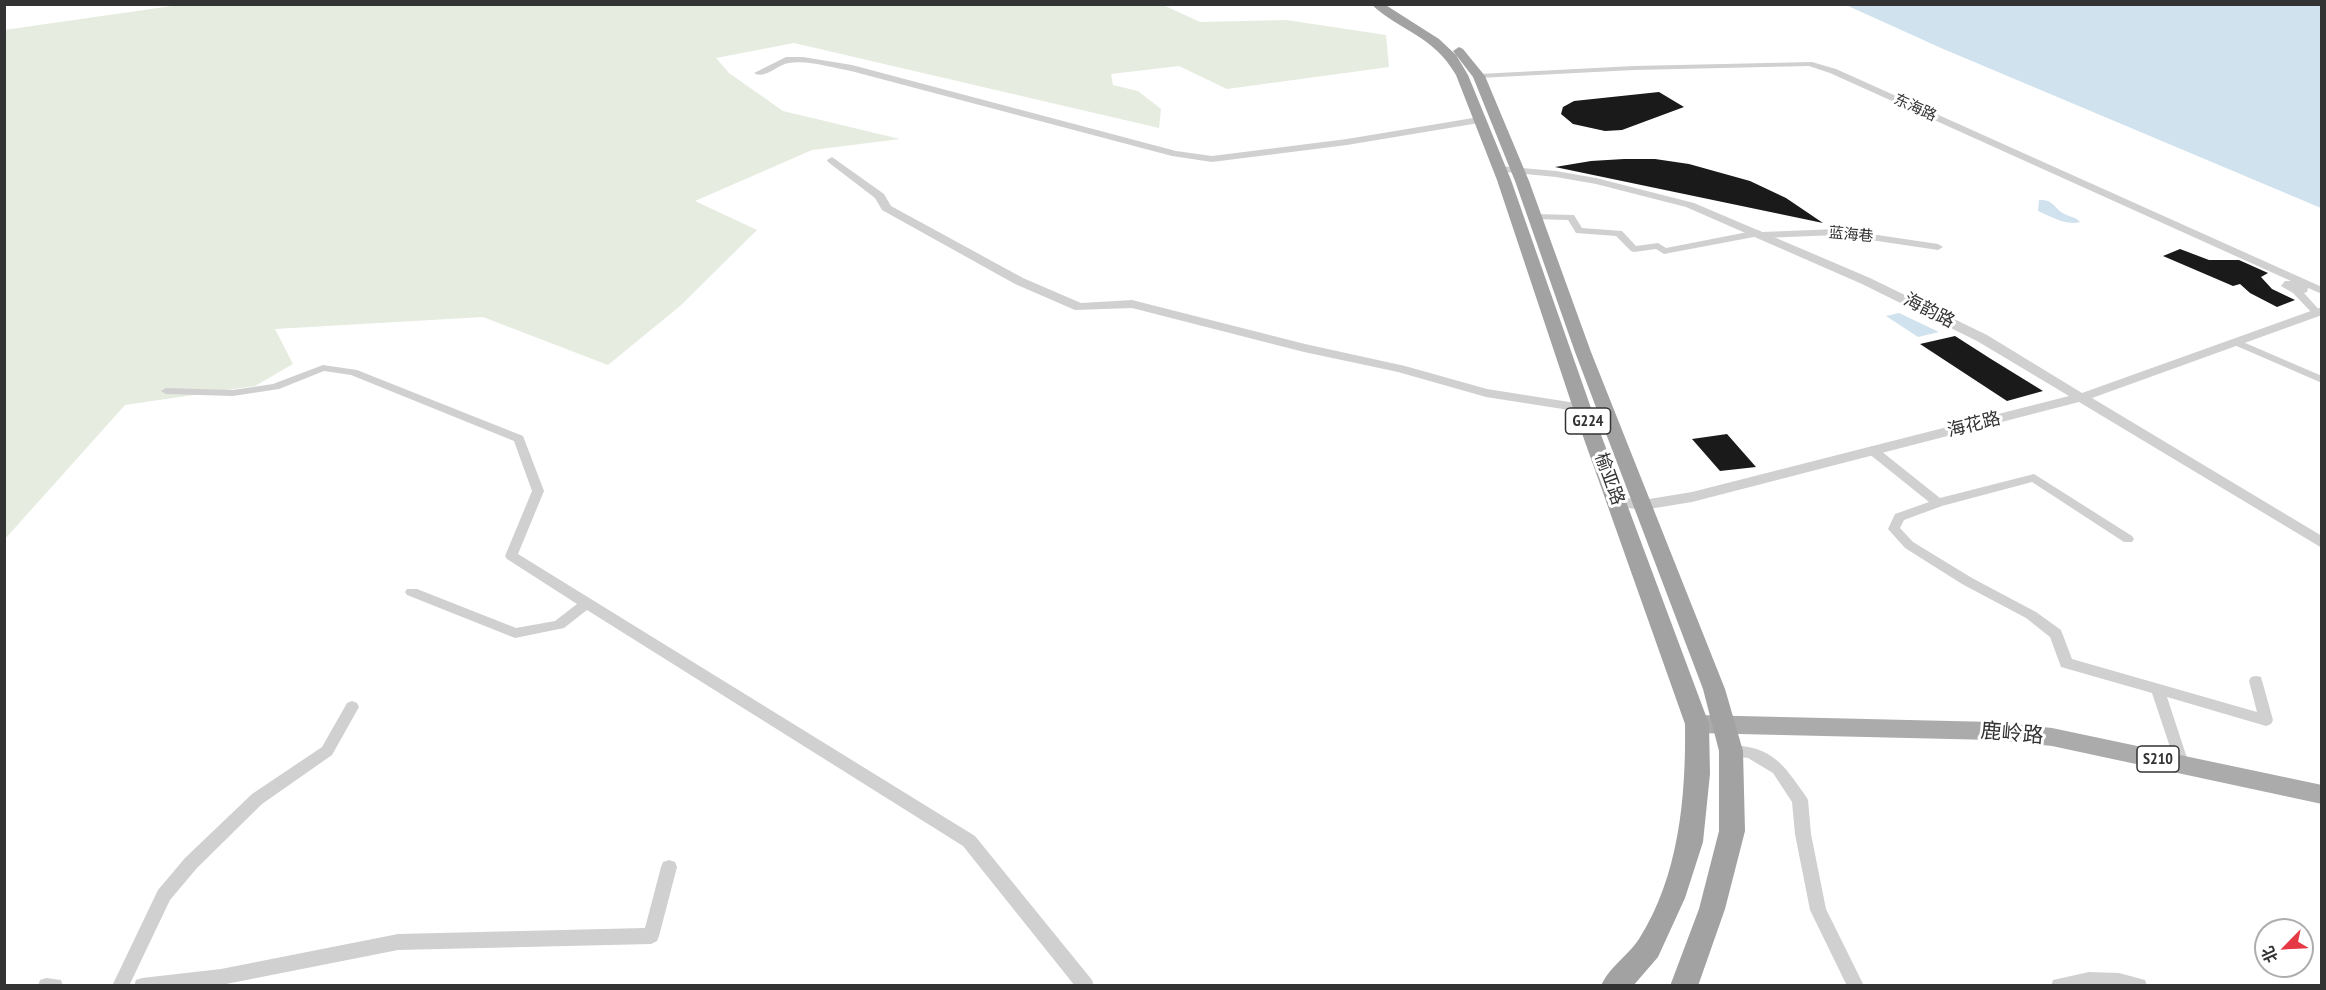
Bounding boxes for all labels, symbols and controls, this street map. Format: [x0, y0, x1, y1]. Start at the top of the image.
street label: 东海路 [1891, 91, 1939, 125]
street label: 蓝海巷 [1828, 224, 1874, 246]
street label: 海韵路 [1900, 289, 1958, 333]
road number: G224 [1566, 408, 1610, 434]
street label: 海花路 [1945, 408, 2003, 442]
street label: 榆亚路 [1590, 450, 1628, 508]
street label: 鹿岭路 [1980, 719, 2044, 749]
road number: S210 [2137, 746, 2179, 772]
north arrow [2254, 918, 2314, 978]
text: 北 [2257, 943, 2282, 966]

